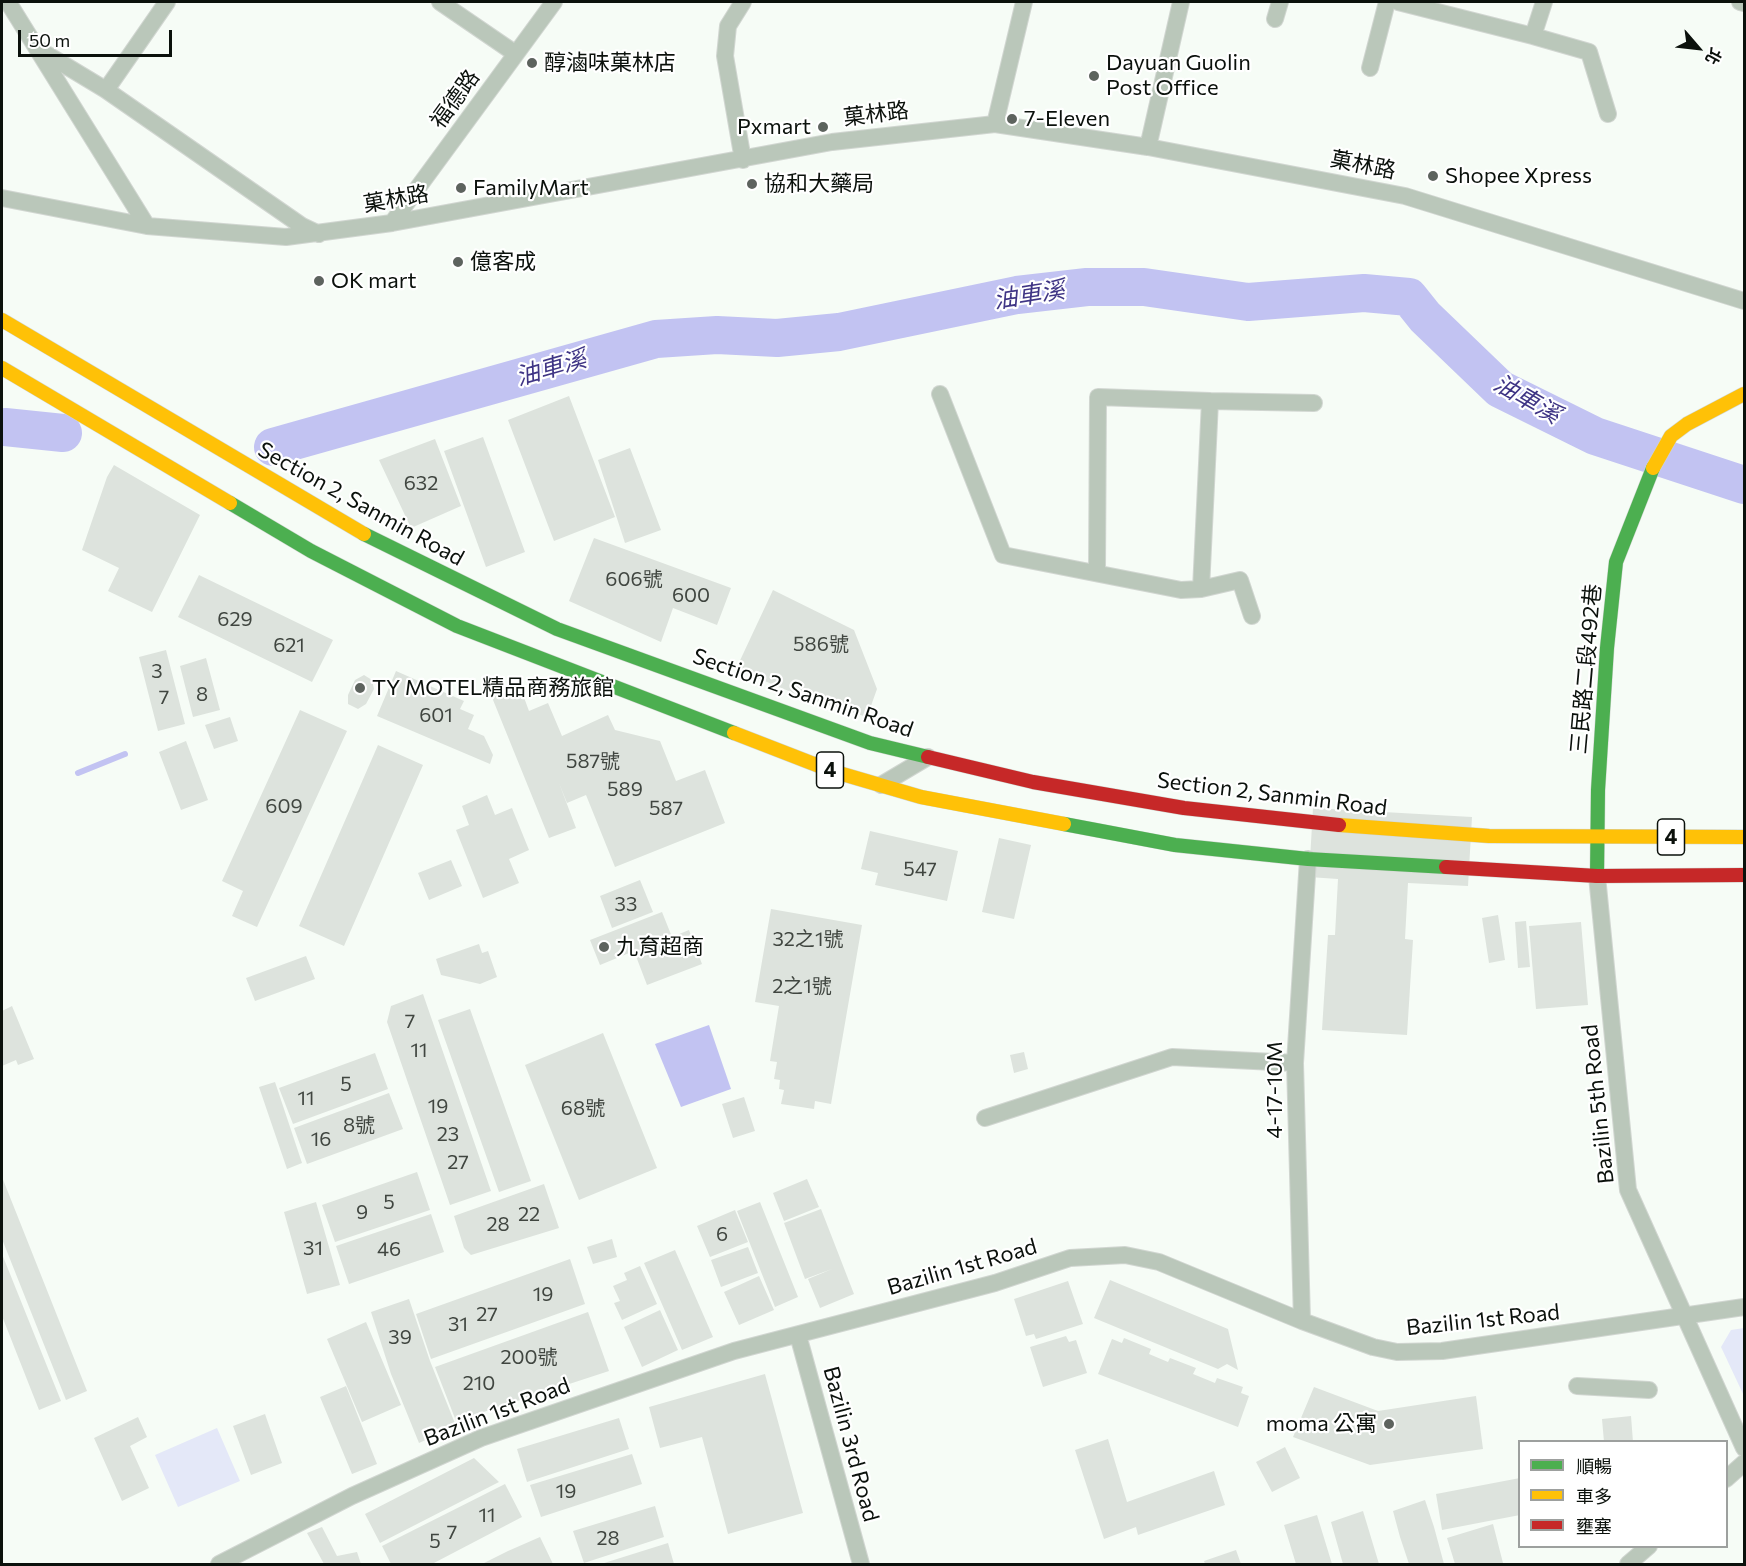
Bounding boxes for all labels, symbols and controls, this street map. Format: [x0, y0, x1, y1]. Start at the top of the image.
scale bar [21, 18, 176, 56]
north arrow [1668, 18, 1728, 78]
text: 50 m [29, 29, 70, 51]
text: 北 [1702, 45, 1726, 68]
place label: 醇滷味菓林店 [544, 50, 676, 76]
place label: Dayuan Guolin Post Office [1106, 50, 1251, 101]
marker: 醇滷味菓林店 [525, 56, 539, 70]
street label: 福德路 [425, 65, 485, 133]
marker: Dayuan Guolin Post Office [1087, 69, 1101, 83]
street label: 菓林路 [842, 97, 910, 131]
place label: 7-Eleven [1024, 106, 1110, 132]
marker: 7-Eleven [1005, 112, 1019, 126]
place label: Pxmart [737, 114, 811, 140]
marker: Pxmart [816, 120, 830, 134]
street label: 菓林路 [1328, 146, 1398, 184]
place label: Shopee Xpress [1445, 163, 1592, 189]
marker: Shopee Xpress [1426, 169, 1440, 183]
place label: 協和大藥局 [764, 171, 874, 197]
place label: FamilyMart [473, 175, 589, 201]
marker: 協和大藥局 [745, 177, 759, 191]
street label: 菓林路 [361, 180, 431, 218]
marker: FamilyMart [454, 181, 468, 195]
place label: 億客成 [470, 249, 536, 275]
marker: 億客成 [451, 255, 465, 269]
place label: OK mart [331, 268, 416, 294]
marker: OK mart [312, 274, 326, 288]
water label: 油車溪 [991, 275, 1067, 315]
water label: 油車溪 [512, 344, 590, 392]
water label: 油車溪 [1489, 369, 1565, 429]
street label: Section 2, Sanmin Road [253, 436, 469, 572]
house number: 632 [404, 471, 438, 495]
house number: 606號 [605, 567, 663, 591]
house number: 600 [672, 583, 710, 607]
street label: 三民路二段492巷 [1565, 583, 1607, 755]
house number: 629 [217, 607, 253, 631]
house number: 586號 [793, 632, 849, 656]
house number: 621 [273, 633, 305, 657]
street label: Section 2, Sanmin Road [689, 643, 917, 743]
house number: 3 [151, 659, 163, 683]
place label: TY MOTEL精品商務旅館 [372, 675, 614, 701]
marker: TY MOTEL精品商務旅館 [353, 681, 367, 695]
house number: 8 [196, 682, 208, 706]
house number: 7 [159, 685, 169, 709]
house number: 601 [419, 703, 453, 727]
house number: 587號 [566, 749, 620, 773]
road number: 4 [816, 752, 844, 788]
street label: Section 2, Sanmin Road [1155, 767, 1389, 821]
house number: 589 [607, 777, 643, 801]
house number: 609 [265, 794, 303, 818]
house number: 587 [649, 796, 683, 820]
road number: 4 [1658, 819, 1684, 855]
house number: 547 [903, 857, 937, 881]
house number: 33 [615, 892, 637, 916]
house number: 32之1號 [773, 927, 843, 951]
place label: 九育超商 [616, 934, 704, 960]
marker: 九育超商 [597, 940, 611, 954]
house number: 2之1號 [772, 974, 832, 998]
house number: 7 [405, 1009, 415, 1033]
street label: Bazilin 5th Road [1576, 1023, 1620, 1185]
house number: 11 [410, 1038, 428, 1062]
street label: 4-17-10M [1262, 1041, 1288, 1139]
house number: 5 [340, 1072, 352, 1096]
house number: 11 [297, 1086, 315, 1110]
house number: 19 [428, 1094, 448, 1118]
house number: 68號 [561, 1096, 605, 1120]
house number: 8號 [343, 1113, 375, 1137]
house number: 23 [437, 1122, 459, 1146]
house number: 16 [311, 1127, 331, 1151]
house number: 27 [447, 1150, 469, 1174]
house number: 5 [383, 1190, 395, 1214]
house number: 9 [356, 1200, 368, 1224]
house number: 22 [518, 1202, 540, 1226]
house number: 28 [486, 1212, 510, 1236]
house number: 6 [716, 1222, 728, 1246]
street label: Bazilin 1st Road [884, 1233, 1040, 1301]
house number: 31 [303, 1236, 323, 1260]
house number: 46 [377, 1237, 401, 1261]
house number: 19 [533, 1282, 553, 1306]
street label: Bazilin 1st Road [1405, 1299, 1561, 1341]
house number: 27 [476, 1302, 498, 1326]
house number: 31 [448, 1312, 468, 1336]
house number: 39 [388, 1325, 412, 1349]
house number: 200號 [500, 1345, 558, 1369]
street label: Bazilin 3rd Road [818, 1363, 884, 1525]
house number: 210 [463, 1371, 495, 1395]
street label: Bazilin 1st Road [420, 1372, 574, 1452]
place label: moma 公寓 [1266, 1411, 1377, 1437]
marker: moma 公寓 [1382, 1417, 1396, 1431]
legend [1518, 1440, 1728, 1548]
text: 順暢 [1576, 1455, 1612, 1477]
house number: 19 [556, 1479, 576, 1503]
text: 車多 [1576, 1485, 1612, 1507]
house number: 11 [478, 1503, 496, 1527]
text: 壅塞 [1576, 1515, 1612, 1537]
house number: 7 [447, 1520, 457, 1544]
house number: 28 [596, 1526, 620, 1550]
house number: 5 [429, 1529, 441, 1553]

